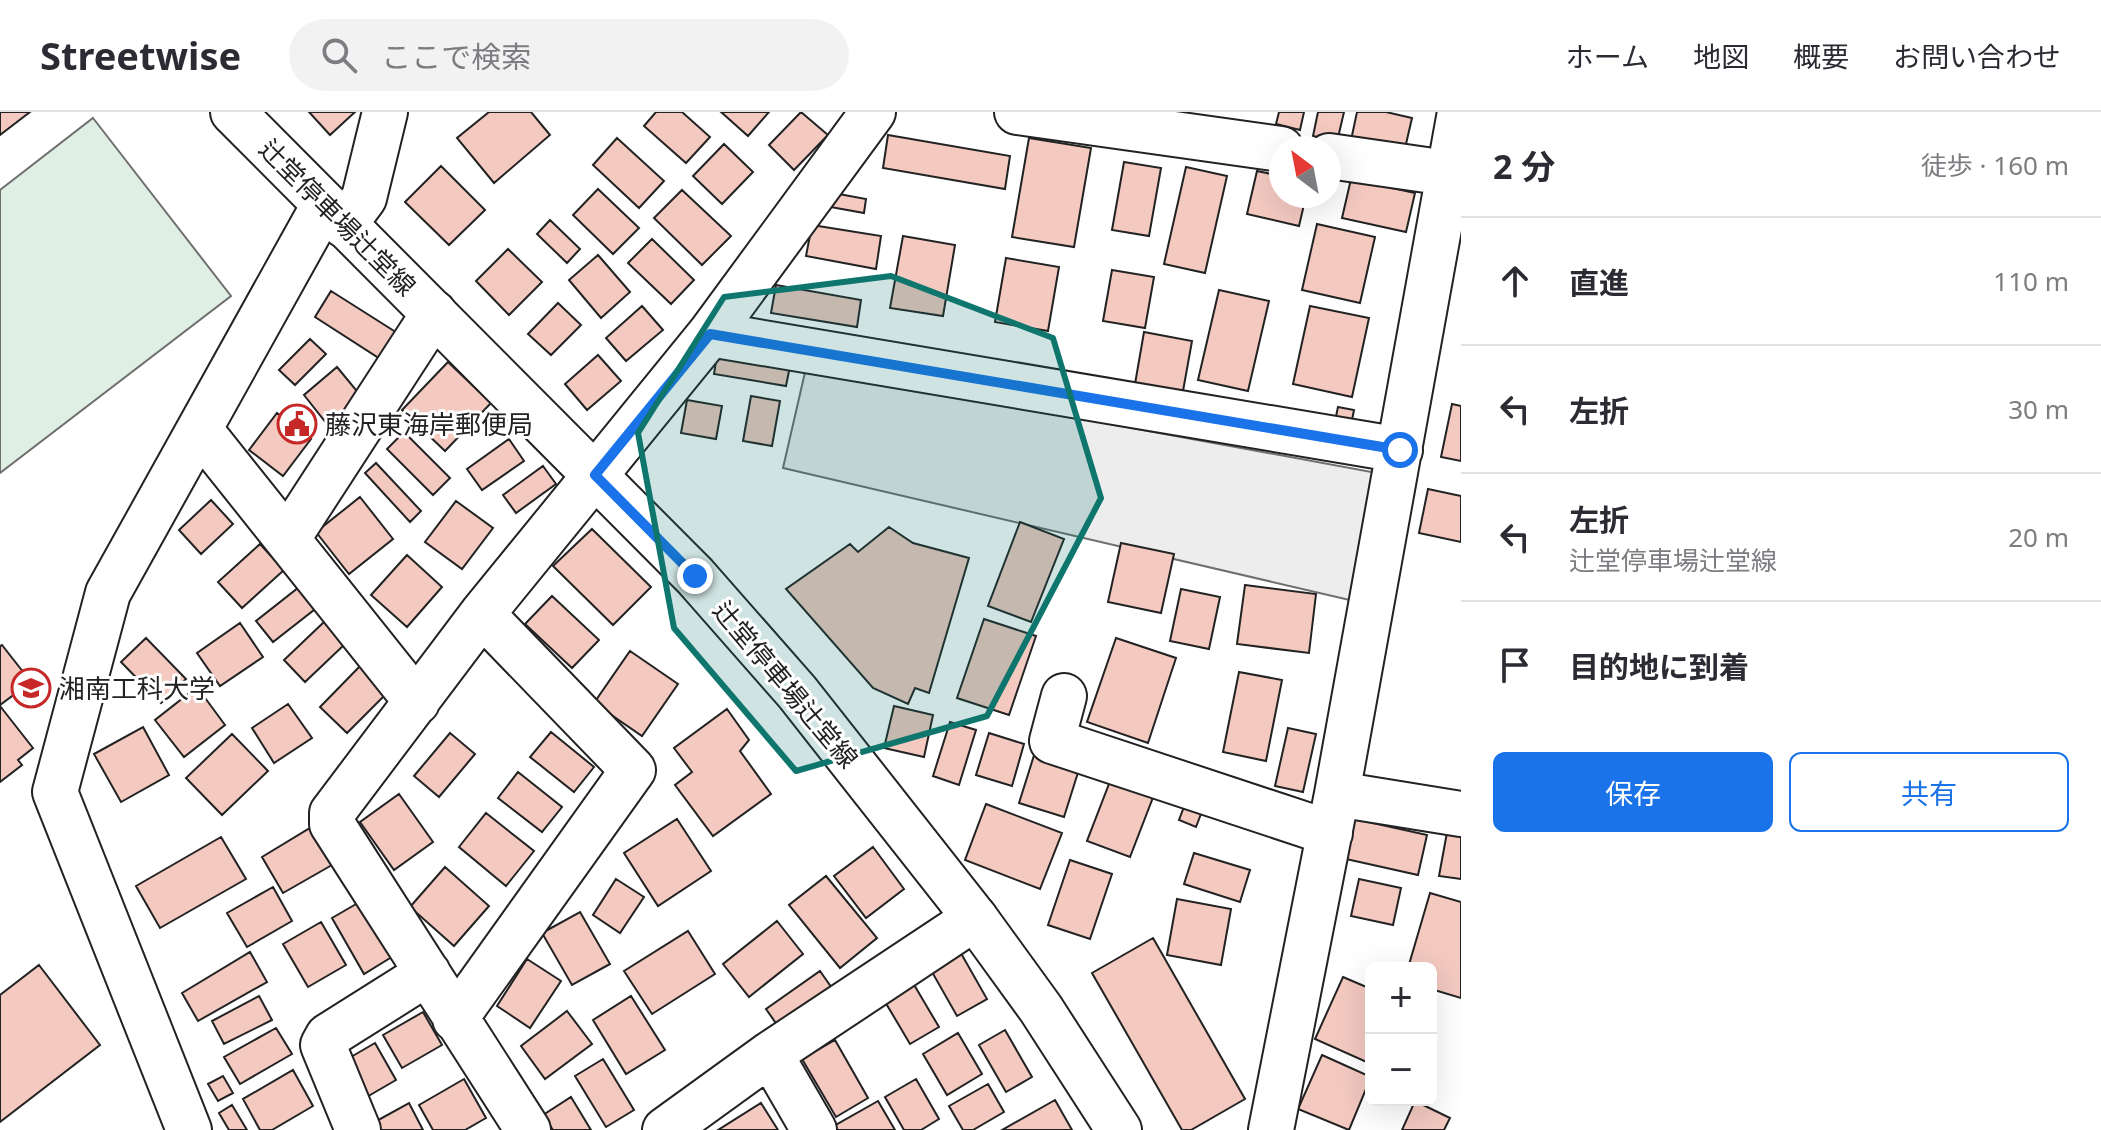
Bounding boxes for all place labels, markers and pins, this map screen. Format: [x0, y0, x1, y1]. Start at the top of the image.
public building icon: 藤沢東海岸郵便局 [276, 403, 318, 445]
place label: 藤沢東海岸郵便局 [325, 406, 533, 442]
school or university icon: 湘南工科大学 [10, 667, 52, 709]
place label: 湘南工科大学 [59, 670, 215, 706]

